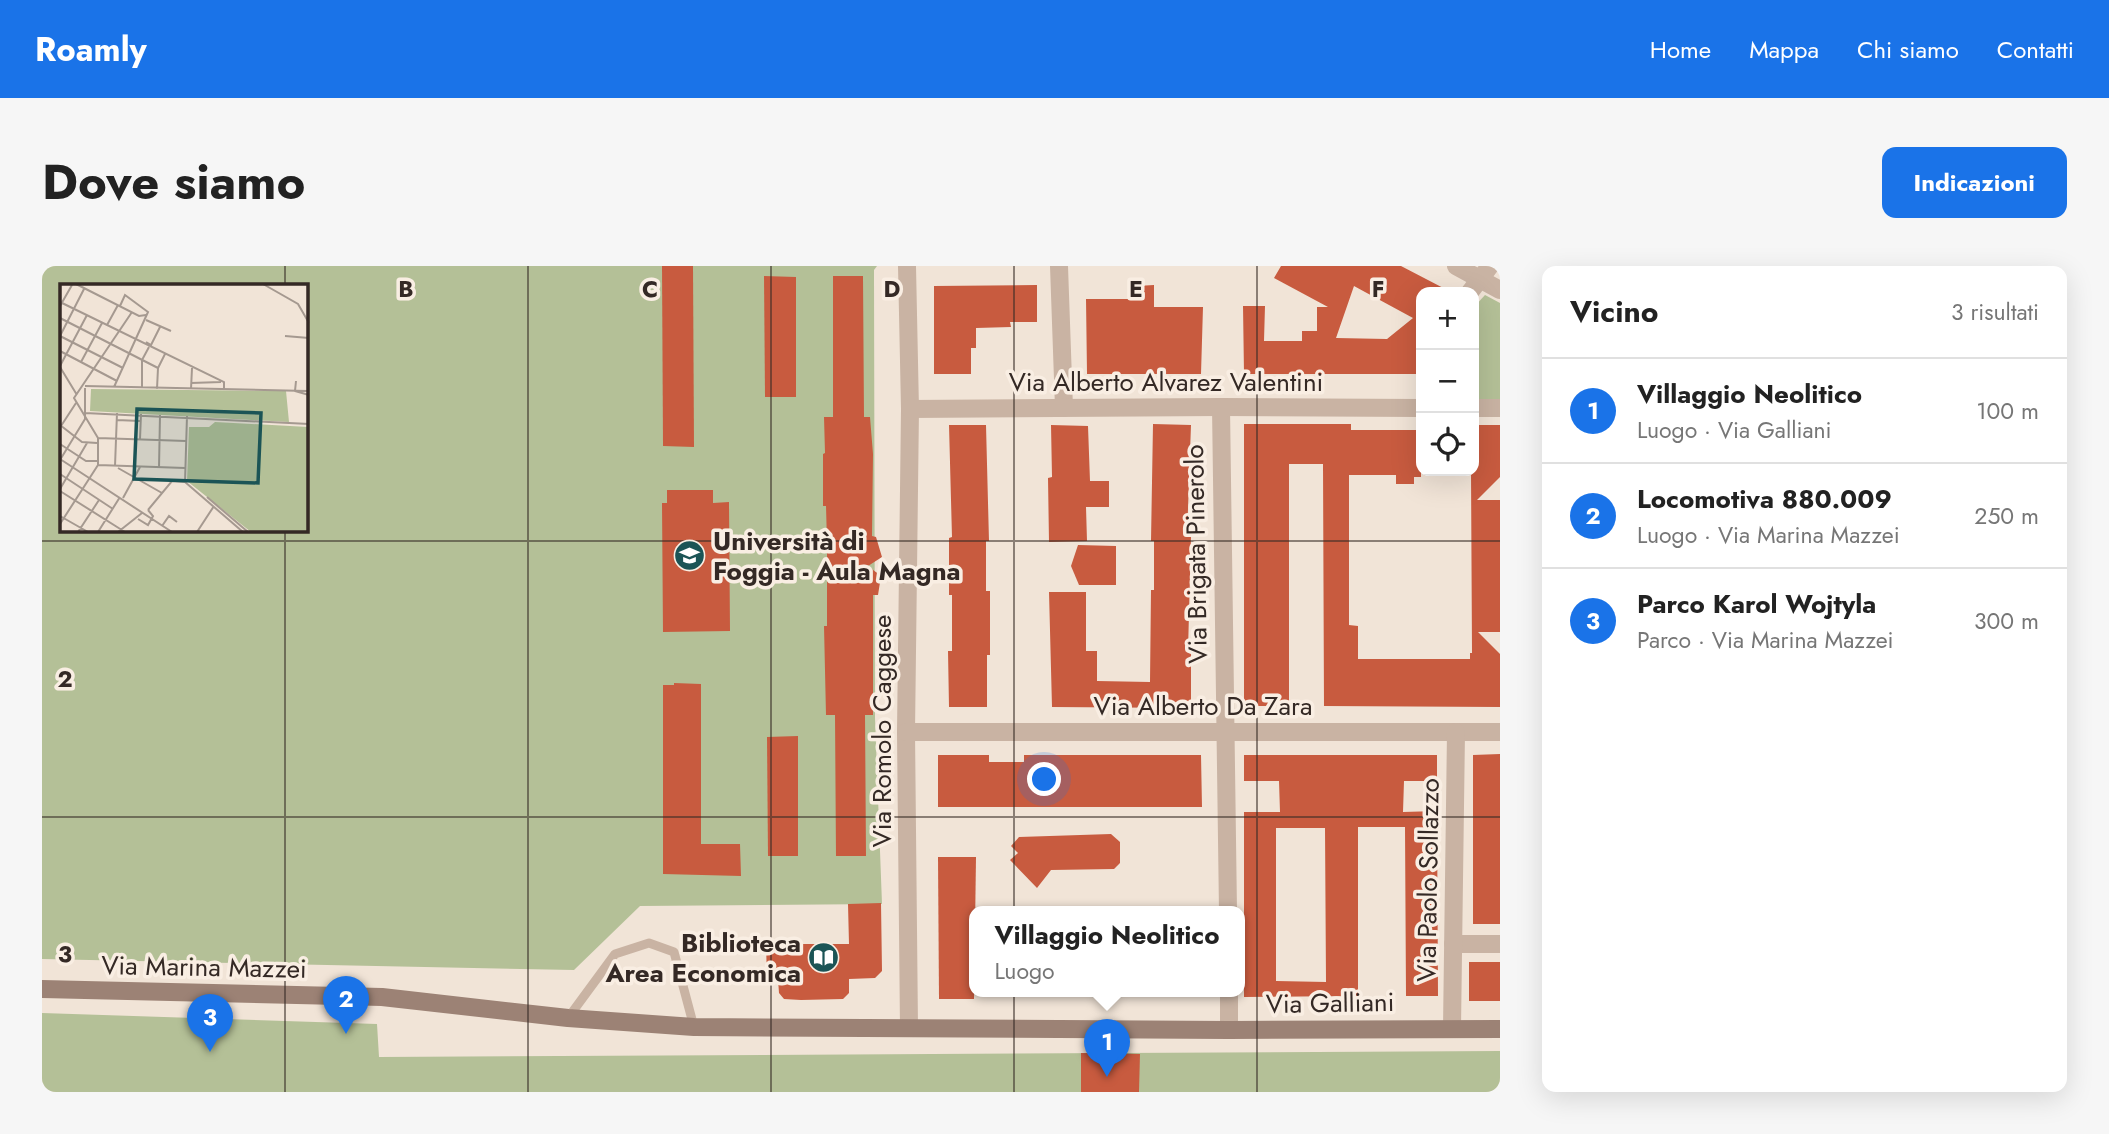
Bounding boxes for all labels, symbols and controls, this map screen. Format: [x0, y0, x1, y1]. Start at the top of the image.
text: Roamly [35, 26, 147, 73]
text: Home [1650, 32, 1711, 67]
text: Mappa [1749, 32, 1819, 67]
text: Chi siamo [1857, 32, 1959, 67]
text: Contatti [1997, 32, 2074, 67]
text: Dove siamo [42, 147, 305, 217]
button: Indicazioni [1882, 147, 2067, 218]
text: B [398, 272, 414, 306]
text: C [642, 272, 658, 306]
text: D [884, 272, 901, 306]
text: E [1129, 272, 1143, 306]
text: F [1372, 272, 1384, 306]
inset map [60, 284, 308, 532]
map controls [1416, 287, 1479, 476]
button: + [1416, 287, 1479, 350]
text: Vicino [1570, 290, 1658, 333]
text: 3 risultati [1951, 295, 2039, 329]
button: − [1416, 350, 1479, 413]
street label: Via Alberto Alvarez Valentini [1009, 363, 1323, 401]
text: Villaggio Neolitico [1637, 375, 1862, 413]
text: 1 [1587, 394, 1599, 428]
text: 100 m [1976, 394, 2039, 428]
button: locate [1416, 413, 1479, 476]
text: Luogo · Via Galliani [1637, 413, 1832, 447]
street label: Via Brigata Pinerolo [1175, 444, 1217, 664]
text: Locomotiva 880.009 [1637, 480, 1892, 518]
text: 2 [1585, 499, 1601, 533]
text: 250 m [1974, 499, 2039, 533]
text: Luogo · Via Marina Mazzei [1637, 518, 1900, 552]
place label: Università di Foggia - Aula Magna [713, 522, 961, 590]
school or university icon: Università di Foggia - Aula Magna [673, 539, 707, 573]
text: Parco Karol Wojtyla [1637, 585, 1876, 623]
text: 3 [1586, 604, 1600, 638]
text: 300 m [1974, 604, 2039, 638]
street label: Via Romolo Caggese [863, 615, 901, 847]
text: Parco · Via Marina Mazzei [1637, 623, 1894, 657]
text: 2 [57, 662, 73, 696]
street label: Via Alberto Da Zara [1094, 687, 1312, 725]
your location [1027, 762, 1061, 796]
street label: Via Paolo Sollazzo [1407, 778, 1449, 982]
popup [969, 906, 1245, 997]
text: Villaggio Neolitico [994, 916, 1220, 954]
place label: Biblioteca Area Economica [604, 924, 801, 992]
text: 3 [58, 937, 72, 971]
library icon: Biblioteca Area Economica [807, 941, 841, 975]
street label: Via Marina Mazzei [101, 946, 307, 988]
text: Luogo [994, 954, 1055, 988]
pin: 2 [323, 976, 369, 1034]
street label: Via Galliani [1265, 983, 1395, 1023]
pin: 3 [187, 994, 233, 1052]
pin: 1 [1084, 1019, 1130, 1077]

